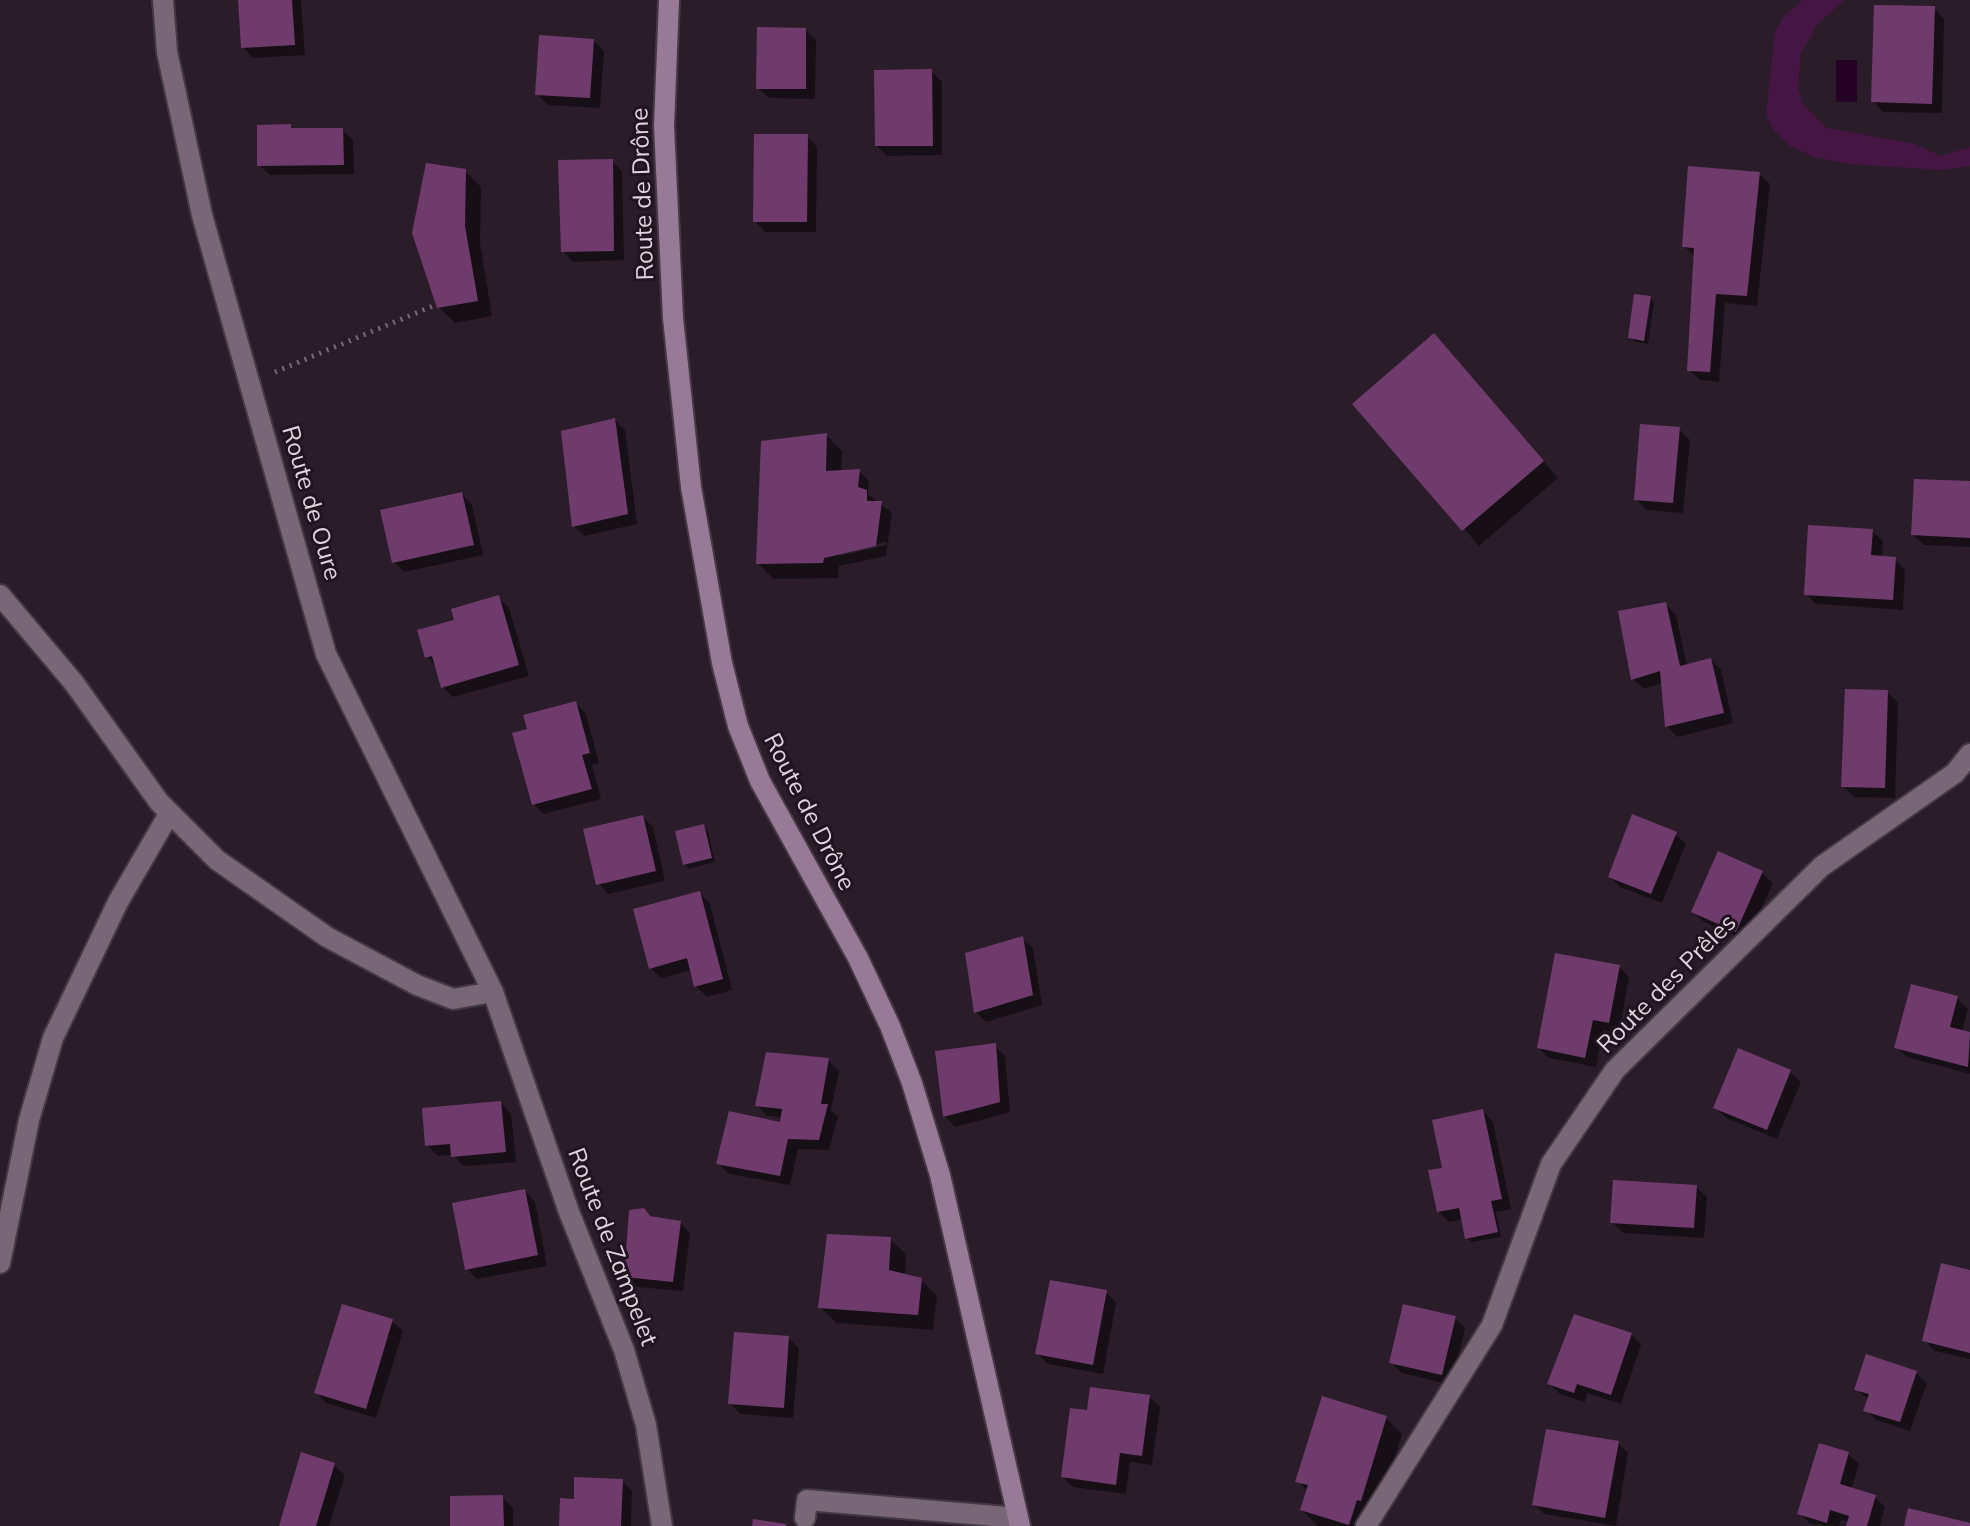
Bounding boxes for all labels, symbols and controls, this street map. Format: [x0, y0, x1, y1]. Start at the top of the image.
street label: Route de Drône [626, 107, 660, 281]
street label: Route de Oure [275, 423, 347, 583]
street label: Route de Drône [757, 729, 861, 895]
street label: Route des Prêles [1591, 908, 1743, 1060]
street label: Route de Zampelet [561, 1144, 663, 1350]

